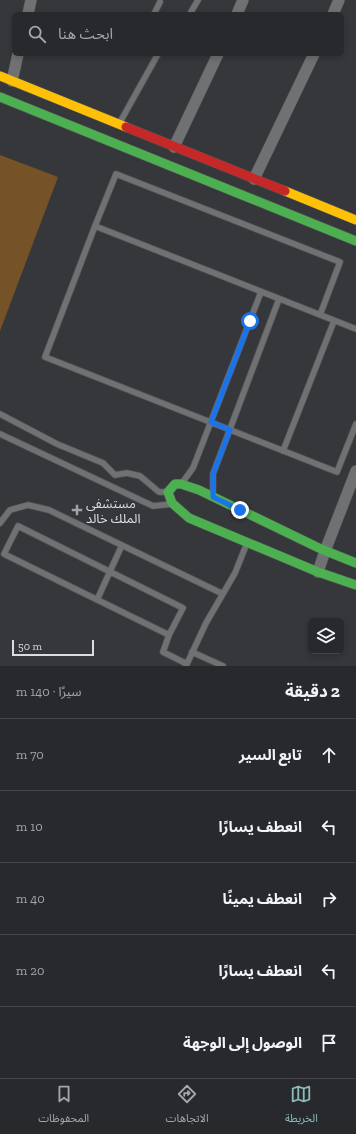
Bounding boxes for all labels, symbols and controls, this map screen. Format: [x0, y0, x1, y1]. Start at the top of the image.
search box [12, 12, 344, 56]
icon: search [26, 23, 48, 45]
text: ابحث هنا [58, 25, 113, 43]
route start [241, 312, 259, 330]
place label: مستشفى الملك خالد [86, 496, 141, 526]
route end [231, 501, 249, 519]
marker: مستشفى الملك خالد [71, 504, 83, 516]
map controls [308, 618, 344, 654]
button: layers [308, 618, 344, 654]
scale bar [12, 638, 94, 657]
text: 50 m [18, 640, 42, 653]
text: 2 دقيقة [285, 681, 340, 701]
text: سيرًا · 140 m [16, 684, 81, 699]
icon: ahead [318, 744, 340, 766]
text: تابع السير [239, 746, 302, 764]
text: 70 m [16, 747, 44, 762]
icon: left [318, 816, 340, 838]
text: انعطف يسارًا [219, 818, 302, 836]
text: 10 m [16, 819, 43, 834]
icon: right [318, 888, 340, 910]
text: انعطف يمينًا [222, 890, 302, 908]
text: 40 m [16, 891, 45, 906]
icon: left [318, 960, 340, 982]
text: انعطف يسارًا [219, 962, 302, 980]
text: 20 m [16, 963, 44, 978]
icon: arrive [318, 1032, 340, 1054]
text: الوصول إلى الوجهة [183, 1034, 302, 1052]
tab: المحفوظات [38, 1083, 89, 1130]
tab: الاتجاهات [166, 1083, 209, 1130]
tab: الخريطة [285, 1083, 318, 1130]

